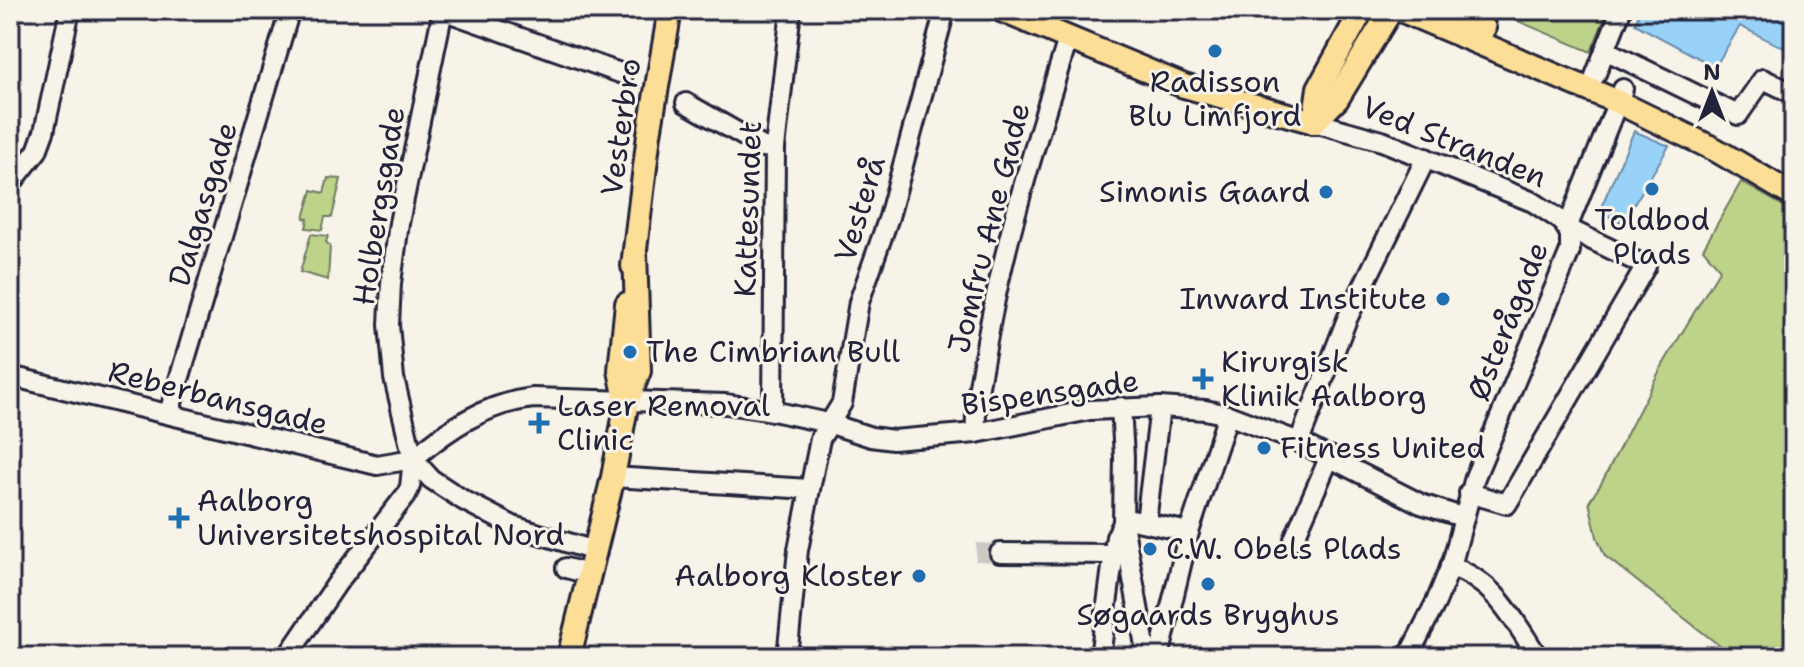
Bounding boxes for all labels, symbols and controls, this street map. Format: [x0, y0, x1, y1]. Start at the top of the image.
marker: Radisson Blu Limfjord [1206, 42, 1224, 60]
north arrow [1672, 52, 1752, 132]
street label: Vesterbro [591, 55, 650, 199]
text: N [1703, 58, 1721, 87]
place label: Radisson Blu Limfjord [1128, 61, 1302, 136]
street label: Ved Stranden [1356, 86, 1553, 197]
street label: Jomfru Ane Gade [938, 98, 1039, 357]
street label: Holbergsgade [343, 104, 414, 308]
street label: Dalgasgade [158, 117, 247, 291]
street label: Kattesundet [724, 120, 771, 298]
street label: Vesterå [824, 151, 895, 267]
place label: Simonis Gaard [1099, 171, 1310, 212]
marker: Toldbod Plads [1643, 180, 1661, 198]
marker: Simonis Gaard [1317, 183, 1335, 201]
place label: Toldbod Plads [1594, 199, 1710, 274]
street label: Østerågade [1457, 235, 1558, 406]
place label: Inward Institute [1179, 278, 1427, 319]
marker: Inward Institute [1434, 290, 1452, 308]
place label: The Cimbrian Bull [646, 331, 900, 372]
place label: Kirurgisk Klinik Aalborg [1221, 341, 1427, 416]
marker: The Cimbrian Bull [621, 343, 639, 361]
street label: Reberbansgade [104, 350, 332, 445]
street label: Bispensgade [959, 360, 1141, 425]
marker: Kirurgisk Klinik Aalborg [1192, 368, 1214, 390]
place label: Laser Removal Clinic [557, 385, 770, 460]
marker: Laser Removal Clinic [528, 412, 550, 434]
place label: Fitness United [1280, 427, 1485, 468]
marker: Fitness United [1255, 439, 1273, 457]
place label: Aalborg Universitetshospital Nord [197, 480, 565, 555]
marker: Aalborg Universitetshospital Nord [168, 507, 190, 529]
place label: C.W. Obels Plads [1166, 528, 1402, 569]
marker: C.W. Obels Plads [1141, 540, 1159, 558]
place label: Aalborg Kloster [674, 555, 903, 596]
marker: Aalborg Kloster [910, 567, 928, 585]
marker: Søgaards Bryghus [1199, 575, 1217, 593]
place label: Søgaards Bryghus [1076, 594, 1340, 635]

